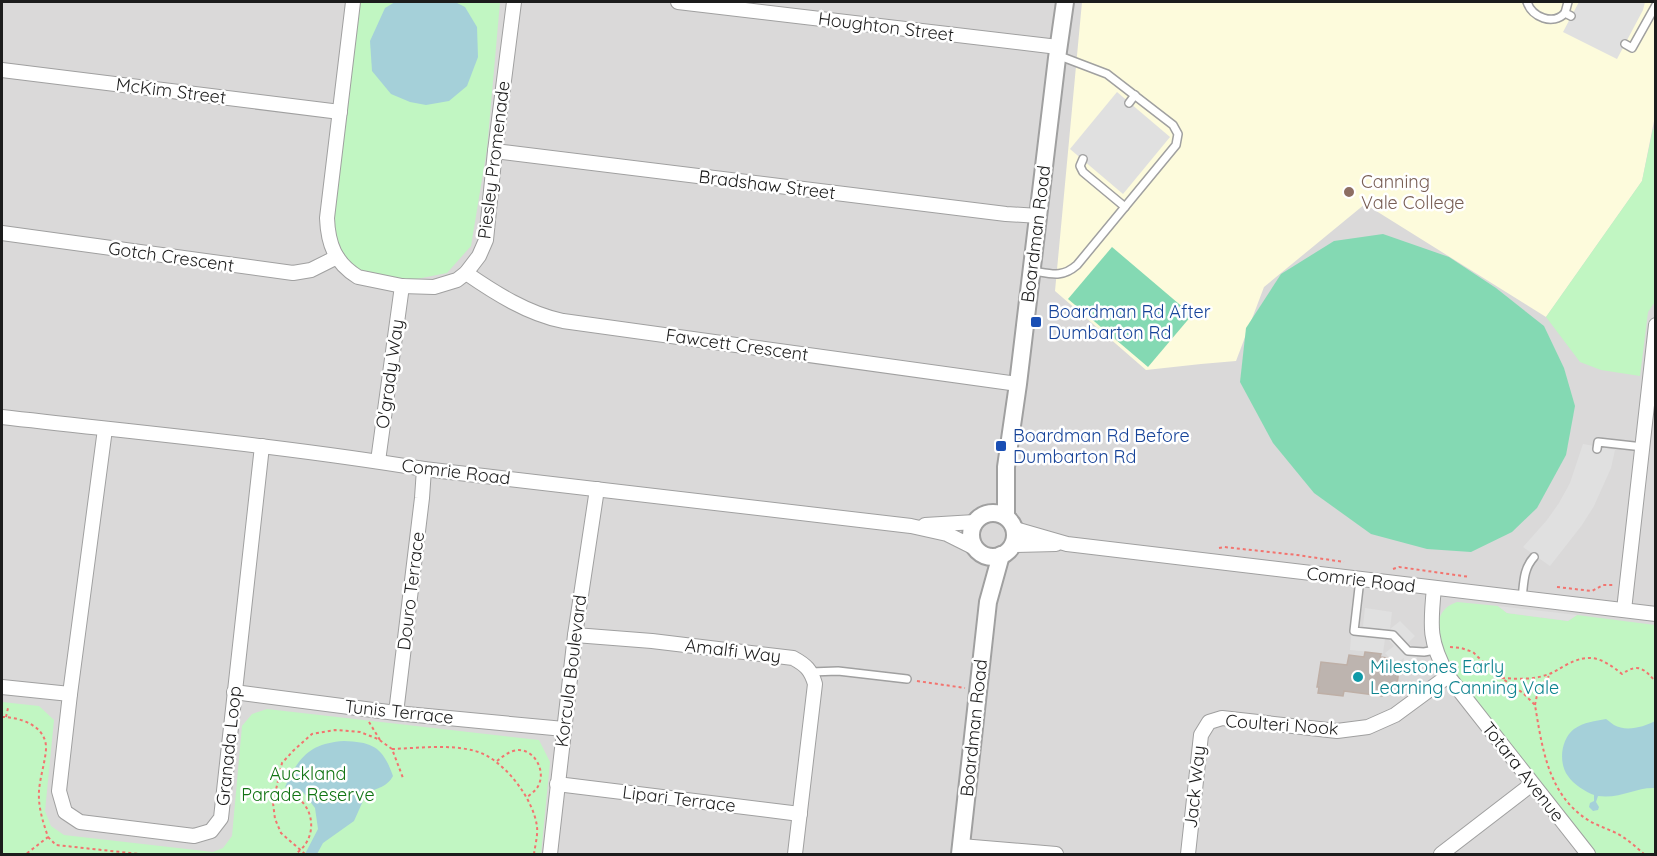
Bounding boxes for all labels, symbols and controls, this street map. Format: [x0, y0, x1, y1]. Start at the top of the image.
street label: Houghton Street [817, 7, 955, 46]
street label: McKim Street [115, 72, 227, 109]
street label: Piesley Promenade [472, 79, 515, 240]
street label: Boardman Road [1016, 164, 1055, 304]
street label: Bradshaw Street [697, 165, 837, 204]
place label: Canning Vale College [1361, 170, 1465, 214]
marker: Canning Vale College [1342, 185, 1356, 199]
street label: Gotch Crescent [107, 236, 235, 277]
place label: Boardman Rd After Dumbarton Rd [1048, 300, 1211, 344]
marker: Boardman Rd After Dumbarton Rd [1029, 315, 1043, 329]
street label: O'grady Way [370, 318, 409, 430]
street label: Fawcett Crescent [664, 323, 810, 366]
place label: Boardman Rd Before Dumbarton Rd [1013, 424, 1190, 468]
marker: Boardman Rd Before Dumbarton Rd [994, 439, 1008, 453]
street label: Comrie Road [400, 453, 512, 490]
street label: Douro Terrace [392, 530, 429, 652]
street label: Comrie Road [1305, 561, 1417, 598]
street label: Korcula Boulevard [550, 593, 591, 748]
street label: Amalfi Way [684, 633, 782, 668]
place label: Milestones Early Learning Canning Vale [1370, 655, 1559, 699]
street label: Boardman Road [955, 658, 992, 798]
marker: Milestones Early Learning Canning Vale [1351, 670, 1365, 684]
street label: Granada Loop [211, 685, 246, 807]
street label: Tunis Terrace [343, 694, 455, 729]
street label: Coulteri Nook [1225, 709, 1339, 740]
street label: Totara Avenue [1477, 717, 1570, 826]
street label: Jack Way [1179, 744, 1210, 830]
park label: Auckland Parade Reserve [241, 762, 375, 806]
street label: Lipari Terrace [621, 780, 737, 817]

